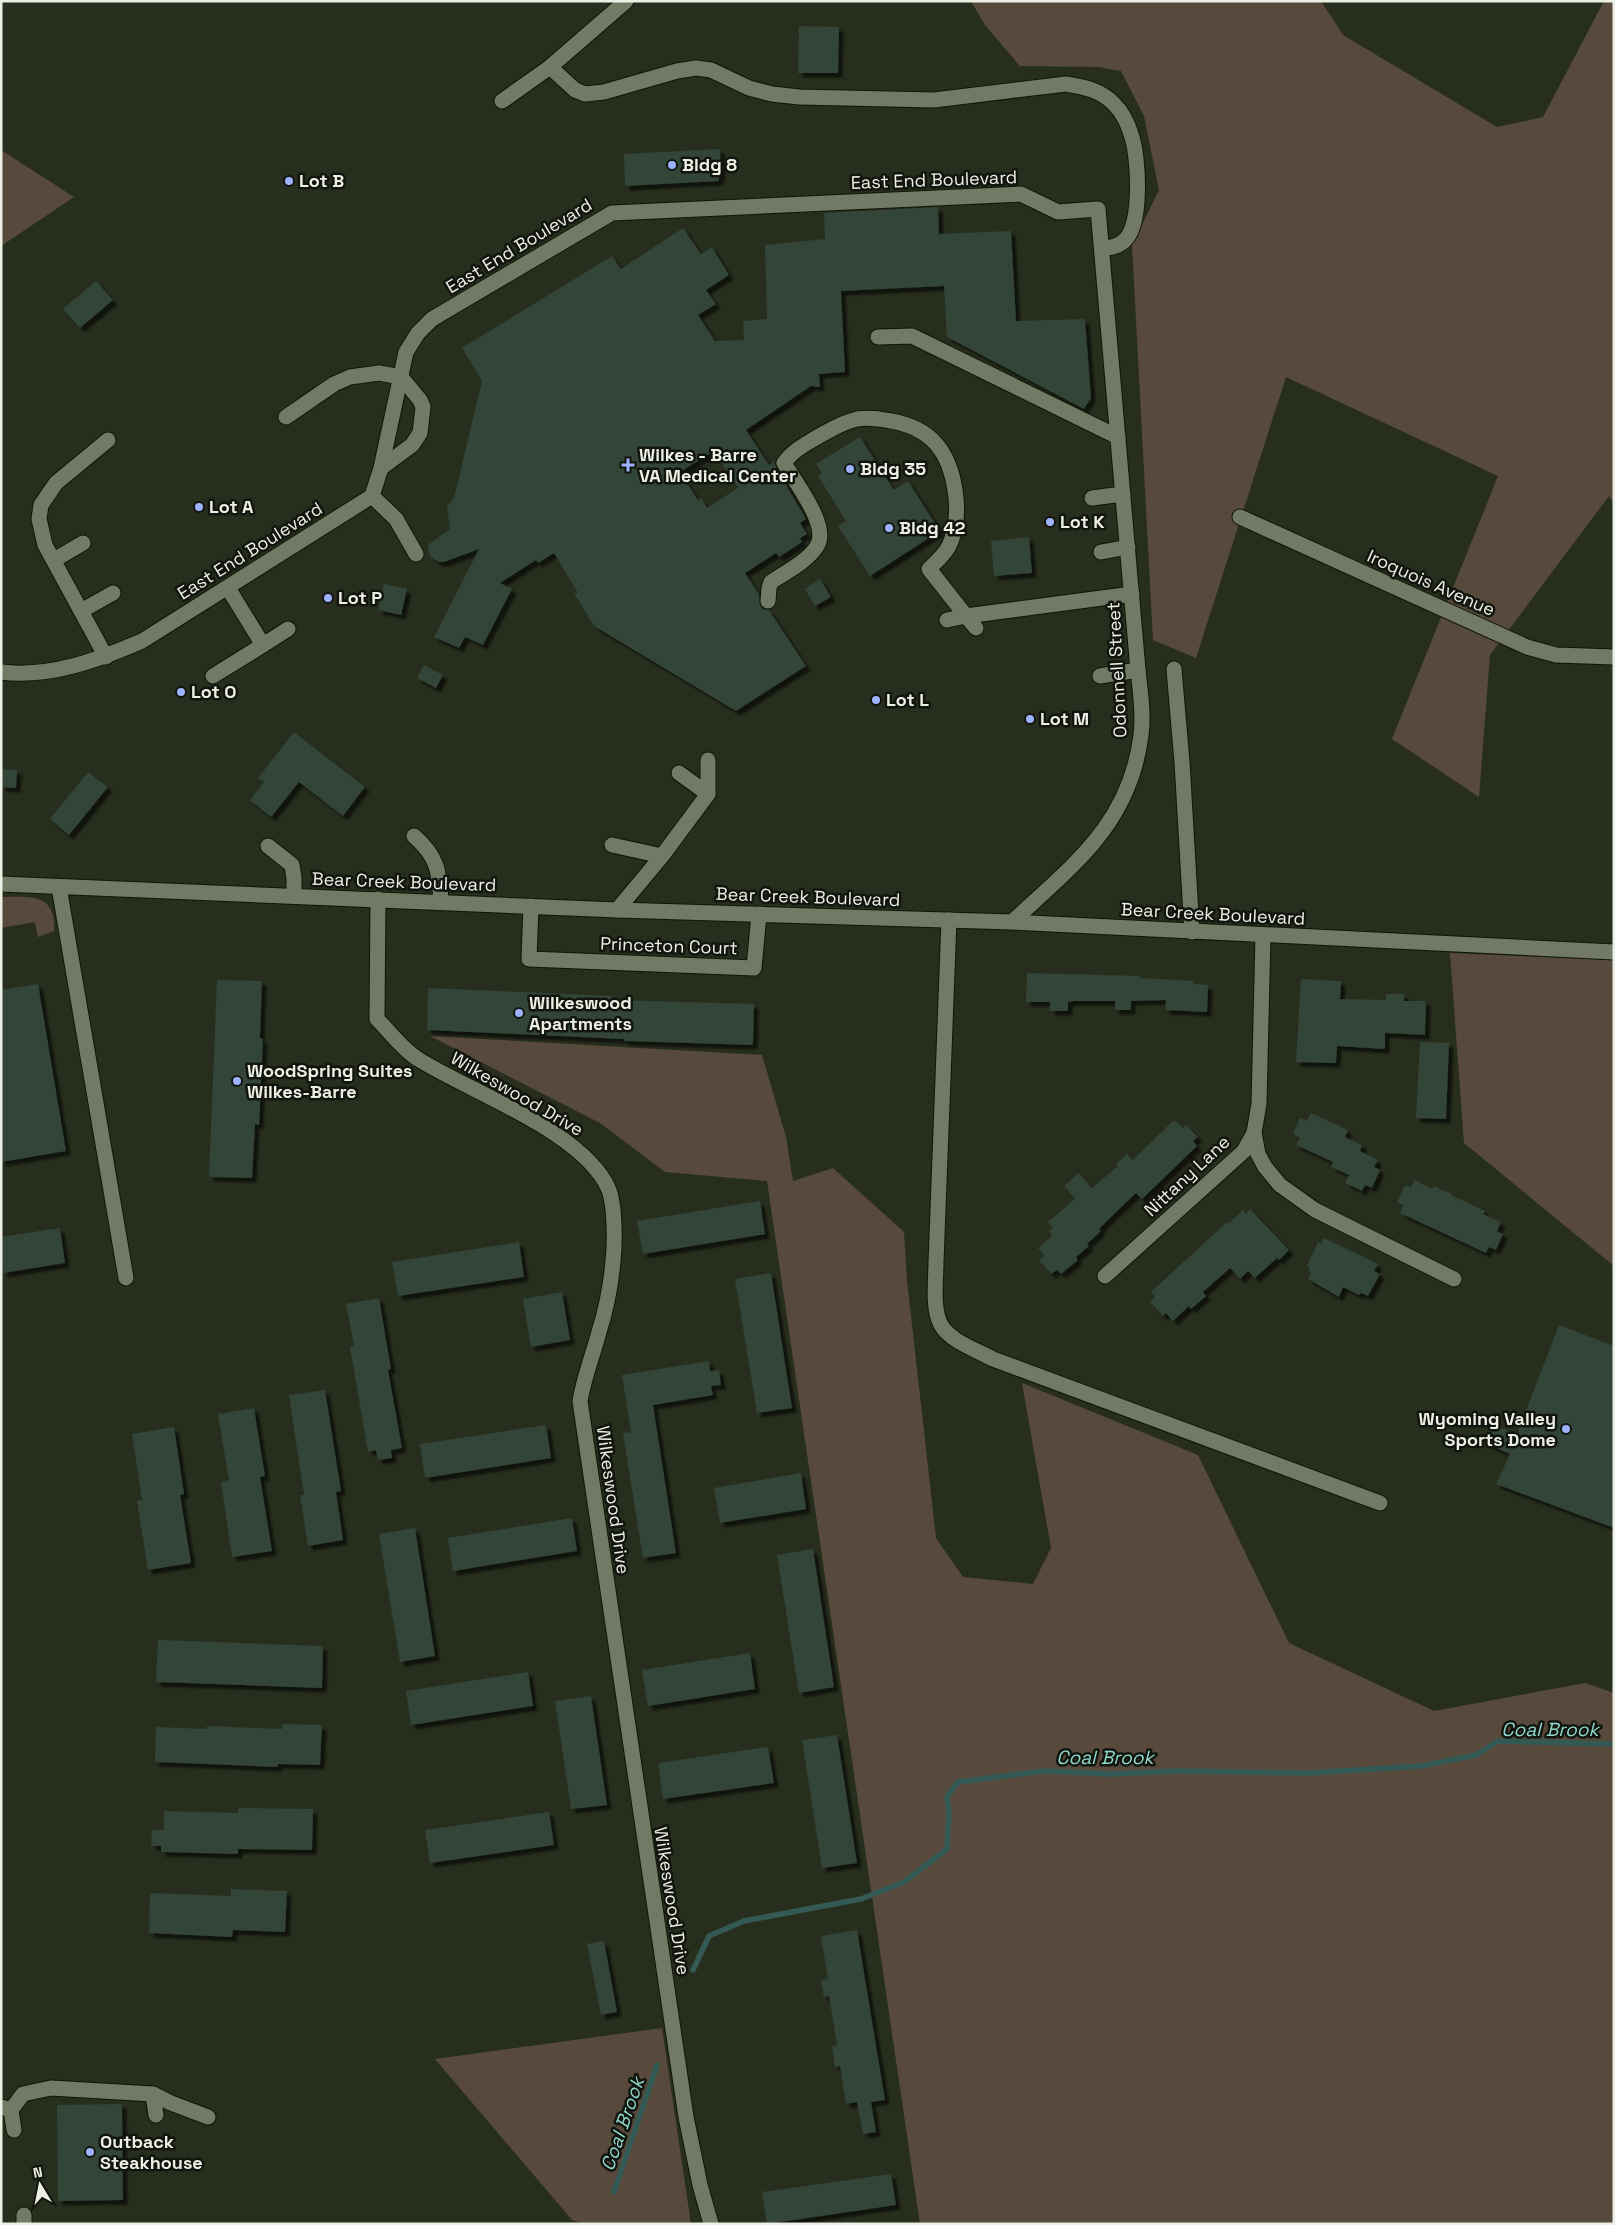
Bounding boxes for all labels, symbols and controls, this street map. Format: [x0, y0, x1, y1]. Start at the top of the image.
place label: Bldg 8 [682, 153, 737, 176]
marker: Bldg 8 [666, 159, 678, 171]
street label: East End Boulevard [850, 165, 1018, 194]
place label: Lot B [299, 169, 344, 192]
marker: Lot B [283, 175, 295, 187]
street label: East End Boulevard [441, 193, 596, 298]
place label: Wilkes - Barre VA Medical Center [639, 443, 796, 487]
place label: Bldg 35 [860, 457, 926, 480]
marker: Wilkes - Barre VA Medical Center [621, 458, 635, 472]
marker: Bldg 35 [844, 463, 856, 475]
place label: Lot A [209, 495, 254, 518]
street label: East End Boulevard [173, 497, 326, 604]
marker: Lot A [193, 501, 205, 513]
place label: Lot K [1060, 510, 1105, 533]
place label: Bldg 42 [899, 516, 966, 539]
marker: Lot K [1044, 516, 1056, 528]
marker: Bldg 42 [883, 522, 895, 534]
street label: Iroquois Avenue [1364, 544, 1499, 621]
place label: Lot P [338, 586, 382, 609]
marker: Lot P [322, 592, 334, 604]
street label: Odonnell Street [1101, 602, 1132, 739]
place label: Lot O [191, 680, 236, 703]
marker: Lot O [175, 686, 187, 698]
place label: Lot L [886, 688, 929, 711]
marker: Lot L [870, 694, 882, 706]
place label: Lot M [1040, 707, 1089, 730]
marker: Lot M [1024, 713, 1036, 725]
street label: Bear Creek Boulevard [311, 867, 497, 896]
street label: Bear Creek Boulevard [715, 882, 901, 911]
street label: Bear Creek Boulevard [1120, 897, 1306, 930]
street label: Princeton Court [600, 932, 738, 959]
place label: Wilkeswood Apartments [529, 991, 632, 1035]
marker: Wilkeswood Apartments [513, 1007, 525, 1019]
street label: Wilkeswood Drive [447, 1046, 588, 1141]
place label: WoodSpring Suites Wilkes-Barre [247, 1059, 413, 1103]
marker: WoodSpring Suites Wilkes-Barre [231, 1075, 243, 1087]
street label: Nittany Lane [1139, 1130, 1234, 1221]
place label: Wyoming Valley Sports Dome [1419, 1407, 1556, 1451]
marker: Wyoming Valley Sports Dome [1560, 1423, 1572, 1435]
street label: Wilkeswood Drive [592, 1424, 635, 1576]
water label: Coal Brook [1501, 1717, 1602, 1742]
water label: Coal Brook [1056, 1745, 1157, 1770]
street label: Wilkeswood Drive [649, 1825, 696, 1977]
water label: Coal Brook [595, 2071, 651, 2174]
place label: Outback Steakhouse [100, 2130, 203, 2174]
marker: Outback Steakhouse [84, 2146, 96, 2158]
north arrow [15, 2160, 65, 2210]
text: N [32, 2163, 44, 2182]

